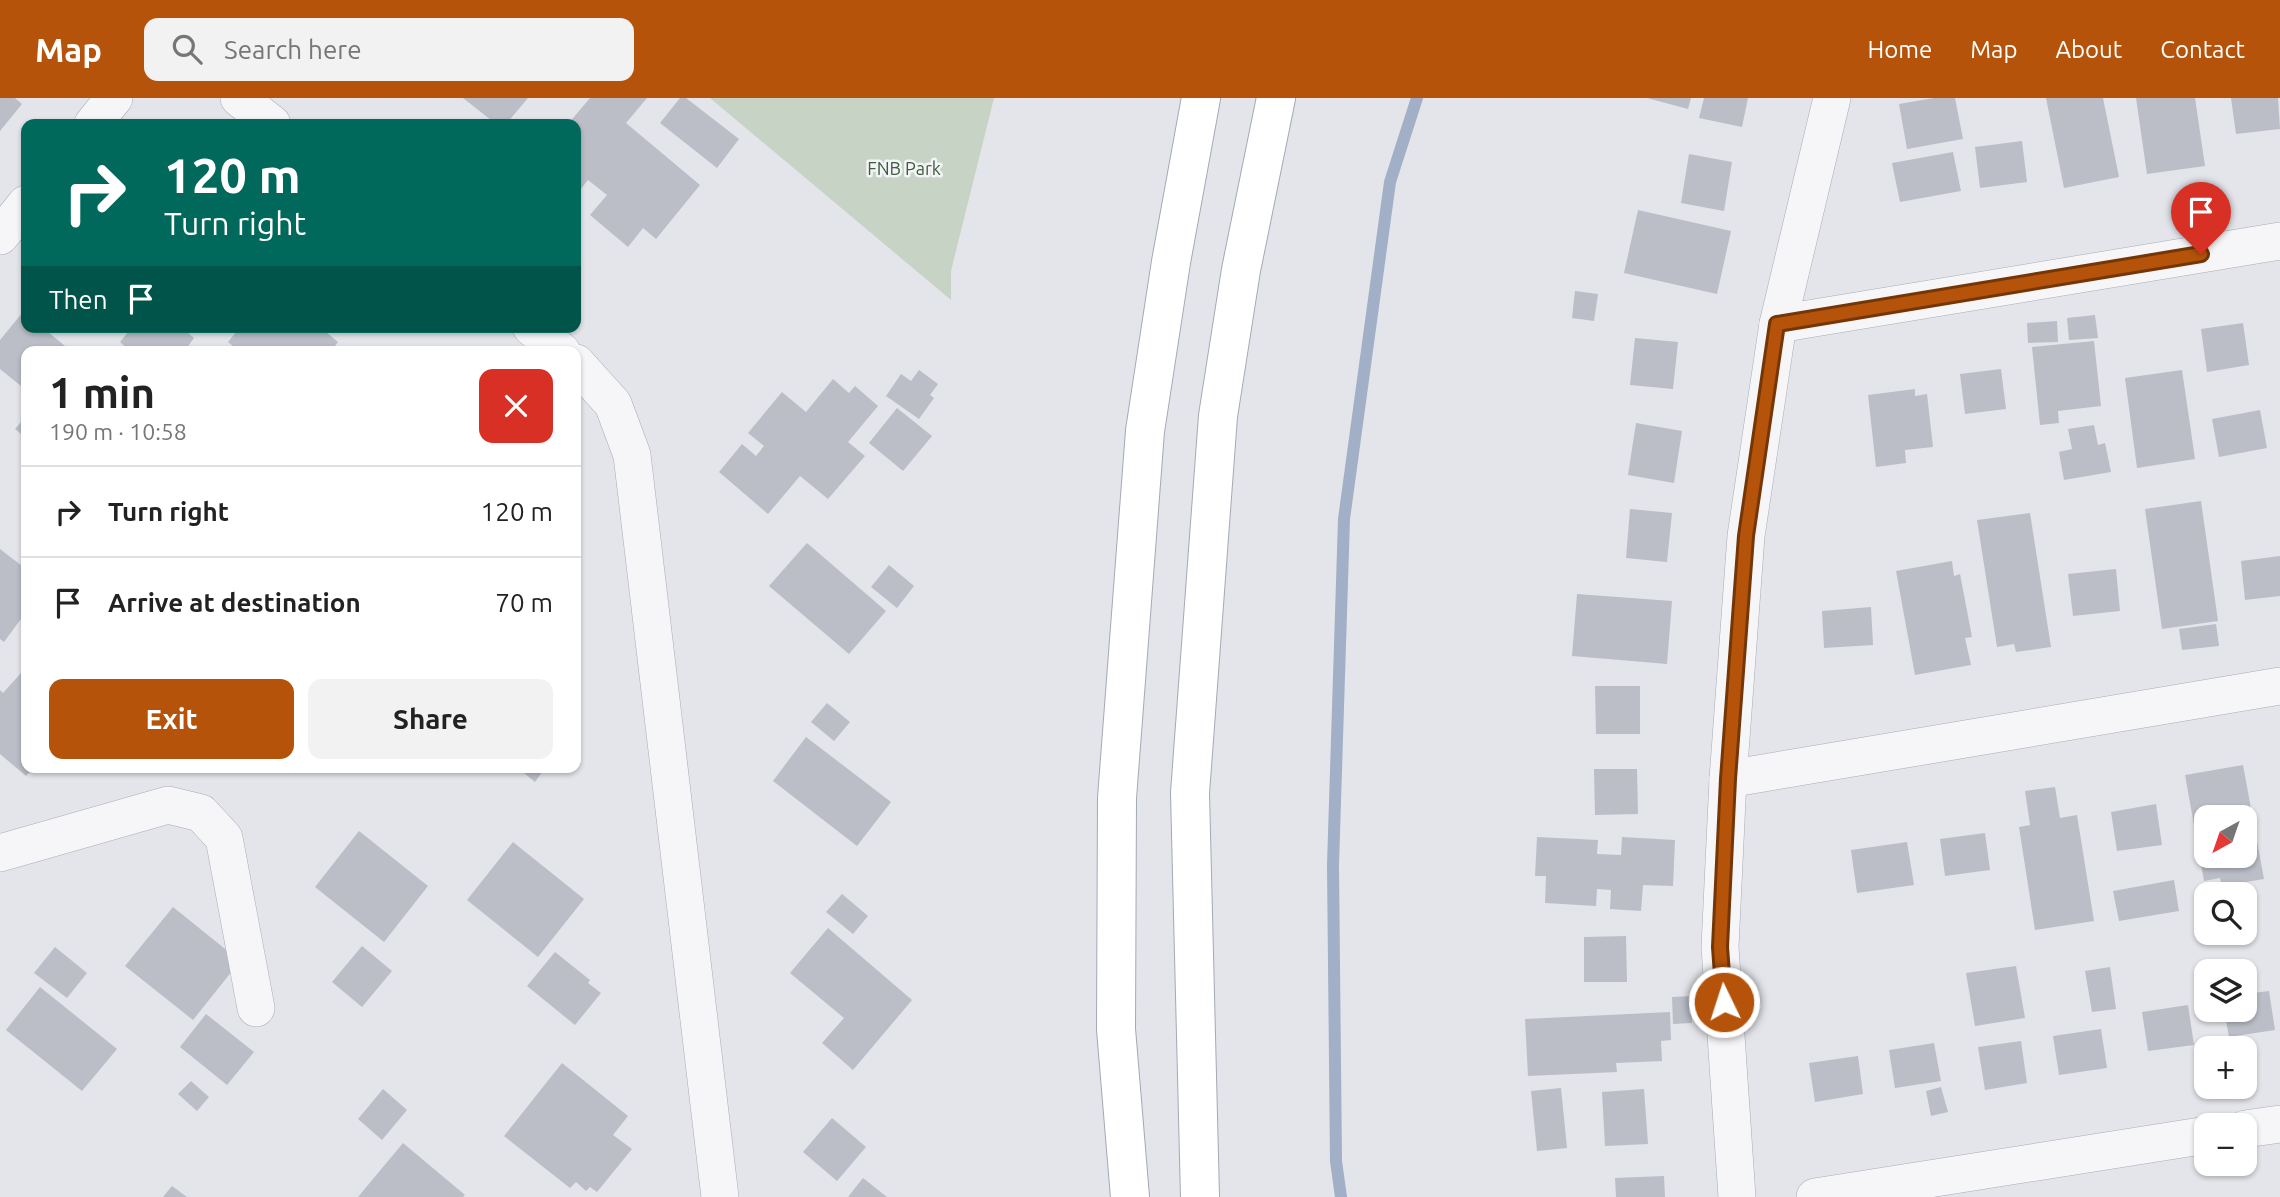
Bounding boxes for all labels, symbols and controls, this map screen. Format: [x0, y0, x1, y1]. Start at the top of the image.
search box [144, 18, 634, 81]
icon: search [168, 30, 206, 68]
text: Map [35, 31, 102, 68]
text: Search here [224, 35, 362, 64]
text: Home [1867, 36, 1932, 63]
text: Map [1970, 36, 2017, 63]
text: About [2055, 36, 2122, 63]
text: Contact [2160, 36, 2245, 63]
icon: right [49, 147, 140, 238]
text: 120 m [164, 147, 301, 202]
park label: FNB Park [867, 158, 941, 178]
pin [2171, 182, 2231, 254]
icon: arrive [2182, 193, 2220, 231]
text: Turn right [164, 205, 306, 241]
icon: arrive [122, 280, 160, 318]
text: Then [49, 285, 108, 314]
text: 1 min [49, 369, 155, 416]
button: close [479, 369, 553, 443]
text: 190 m · 10:58 [49, 419, 187, 444]
icon: right [49, 493, 87, 531]
text: Turn right [108, 497, 229, 526]
text: 120 m [481, 497, 553, 526]
icon: arrive [49, 584, 87, 622]
text: Arrive at destination [108, 588, 361, 617]
text: 70 m [495, 588, 553, 617]
button: Exit [49, 679, 294, 759]
button: Share [308, 679, 553, 759]
north arrow [2194, 805, 2258, 868]
map controls [2194, 805, 2257, 1176]
button: search [2194, 882, 2257, 945]
button: layers [2194, 959, 2257, 1022]
position arrow [1687, 965, 1761, 1039]
button: + [2194, 1036, 2257, 1099]
button: − [2194, 1113, 2257, 1176]

